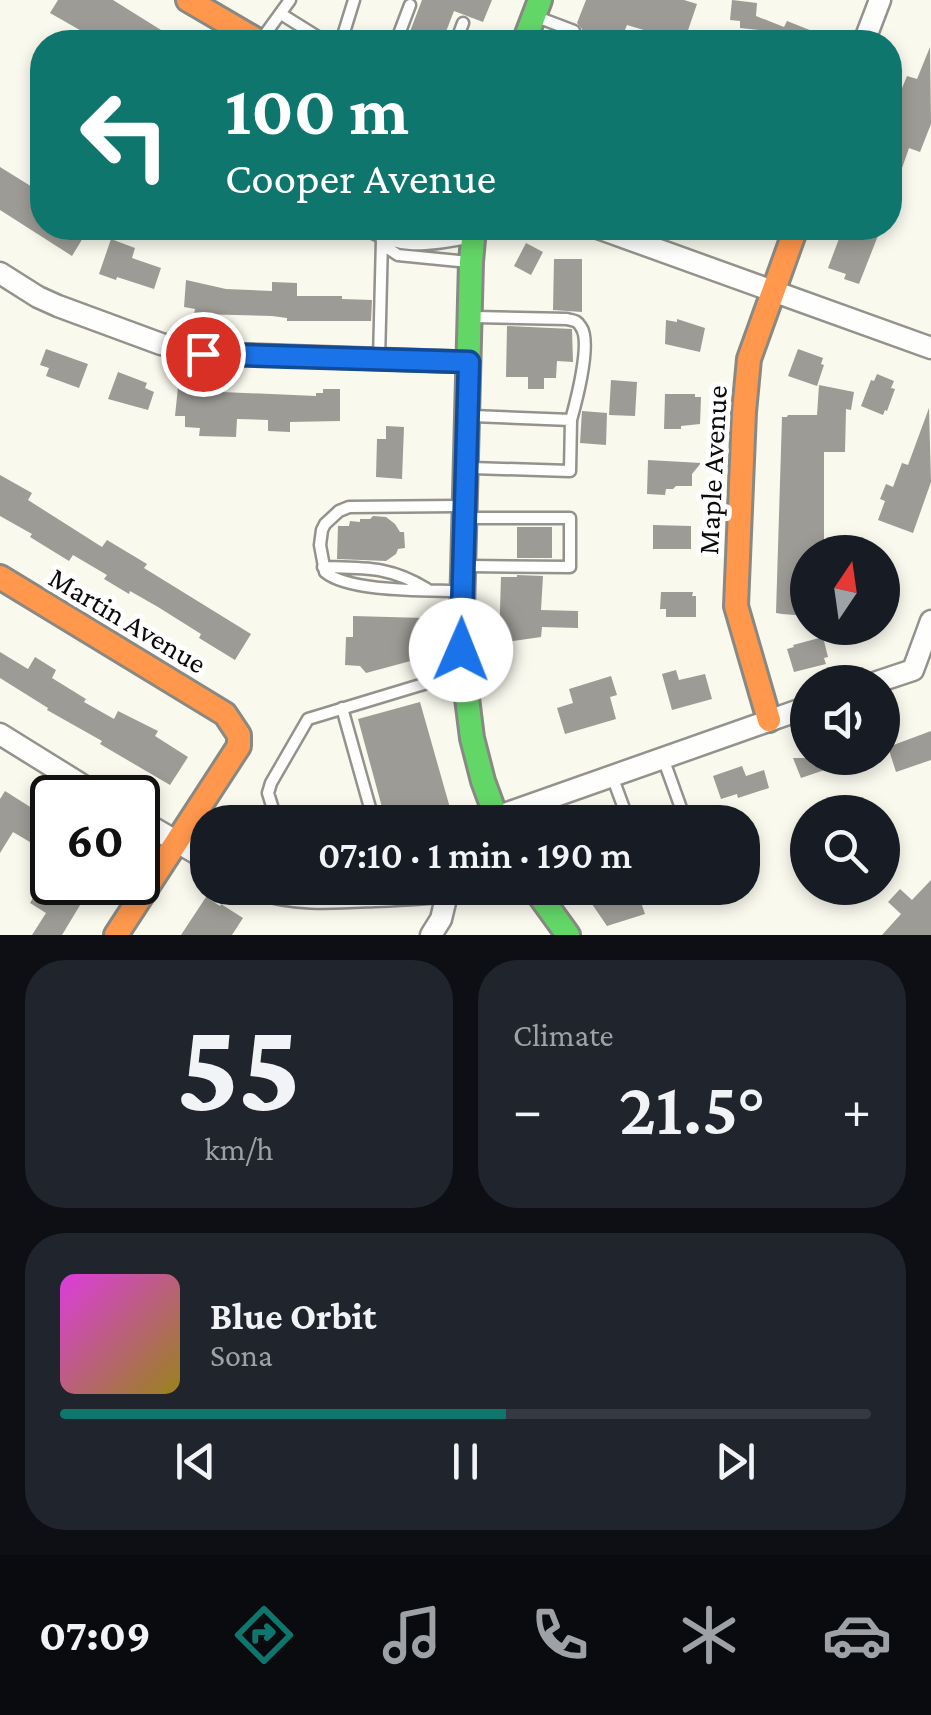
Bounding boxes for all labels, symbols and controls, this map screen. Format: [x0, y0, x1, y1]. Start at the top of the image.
icon: left [60, 70, 190, 200]
text: 100 m [225, 71, 409, 149]
text: Cooper Avenue [225, 153, 496, 203]
pin [161, 312, 246, 397]
icon: arrive [176, 327, 231, 382]
street label: Maple Avenue [691, 384, 734, 556]
north arrow [790, 535, 900, 645]
map controls [790, 535, 900, 905]
street label: Martin Avenue [43, 560, 213, 680]
position arrow [409, 598, 513, 702]
button: sound [790, 665, 900, 775]
speed limit sign: 60 [30, 775, 160, 905]
button: search [790, 795, 900, 905]
text: 07:10 · 1 min · 190 m [318, 834, 632, 876]
text: 55 [176, 993, 302, 1138]
text: Climate [513, 1017, 614, 1053]
text: 21.5° [619, 1067, 765, 1150]
text: − [513, 1079, 542, 1140]
text: + [842, 1079, 871, 1140]
text: km/h [205, 1131, 274, 1167]
text: Blue Orbit [210, 1295, 377, 1337]
text: Sona [210, 1337, 273, 1373]
icon: previous [168, 1434, 223, 1489]
icon: pause [438, 1434, 493, 1489]
icon: next [708, 1434, 763, 1489]
icon: directions [229, 1600, 299, 1670]
icon: music [377, 1600, 447, 1670]
icon: phone [525, 1600, 595, 1670]
icon: climate [674, 1600, 744, 1670]
icon: car [822, 1600, 892, 1670]
text: 07:09 [39, 1610, 151, 1660]

